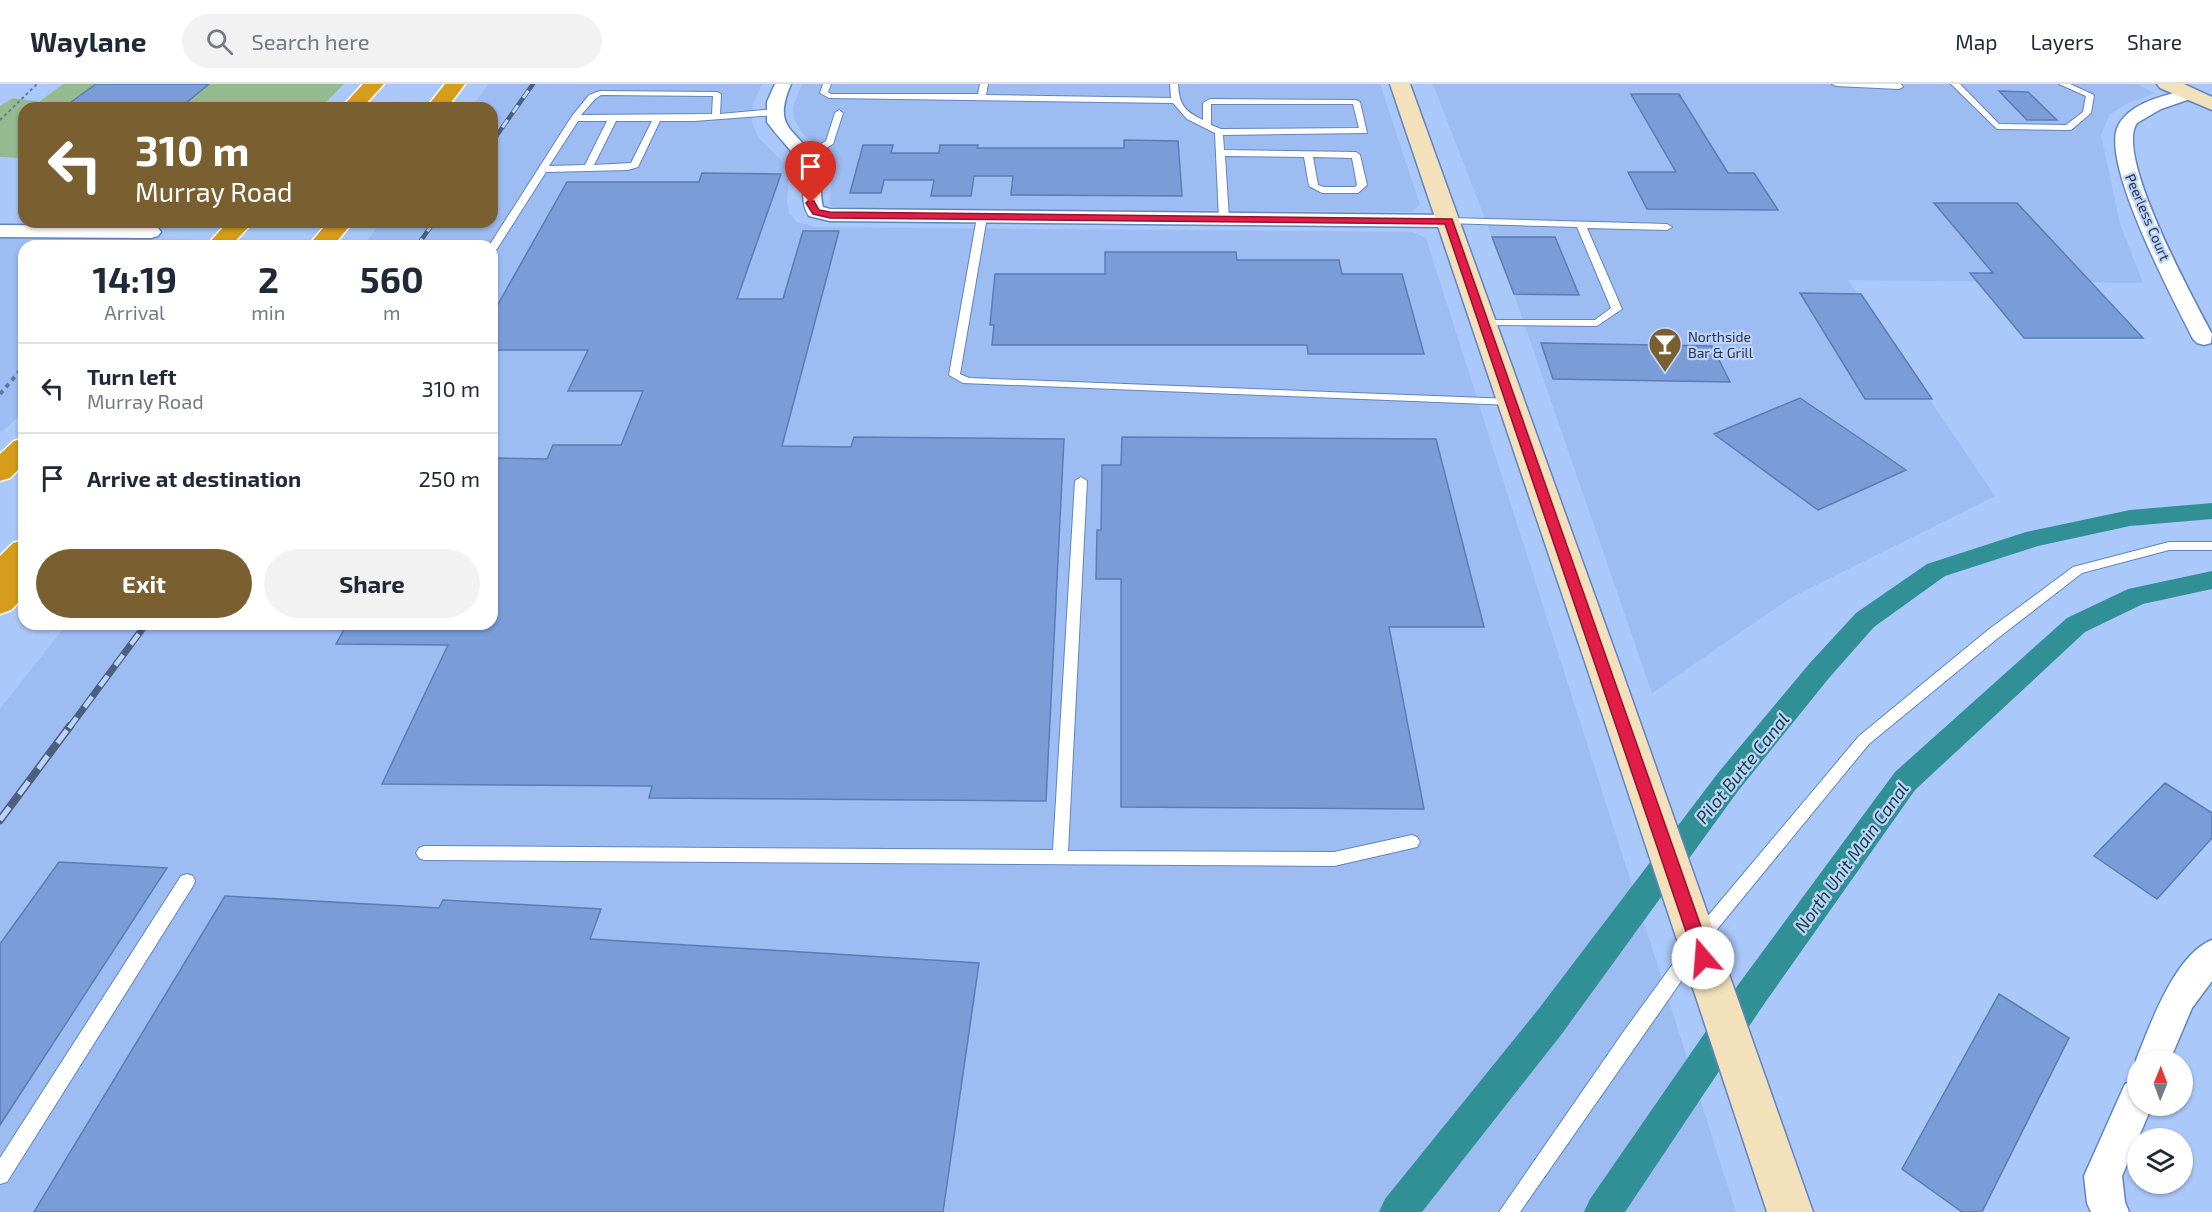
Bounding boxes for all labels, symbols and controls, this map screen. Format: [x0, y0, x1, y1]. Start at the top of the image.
search box [182, 14, 602, 68]
text: Waylane [30, 24, 146, 58]
icon: search [203, 25, 236, 58]
text: Search here [251, 28, 370, 54]
text: Map [1955, 29, 1997, 54]
text: Layers [2030, 29, 2094, 54]
text: Share [2127, 29, 2182, 54]
text: 310 m [135, 124, 250, 174]
icon: left [36, 126, 114, 204]
pin [785, 141, 836, 203]
icon: arrive [794, 150, 827, 183]
street label: Peerless Court [2122, 171, 2174, 263]
text: Murray Road [135, 175, 292, 207]
text: 14:19 [92, 257, 177, 300]
text: 2 [258, 257, 279, 300]
text: 560 [360, 257, 424, 300]
text: Arrival [104, 300, 165, 324]
text: min [251, 300, 285, 324]
text: m [383, 300, 400, 324]
bar icon: Northside Bar & Grill [1647, 326, 1683, 373]
place label: Northside Bar & Grill [1688, 328, 1754, 361]
text: Turn left [87, 363, 176, 389]
icon: left [36, 372, 69, 405]
text: 310 m [422, 375, 480, 401]
text: Murray Road [87, 389, 204, 413]
icon: arrive [36, 462, 69, 495]
text: Arrive at destination [87, 465, 301, 491]
text: 250 m [418, 465, 480, 491]
button: Exit [36, 549, 252, 618]
button: Share [264, 549, 480, 618]
water label: Pilot Butte Canal [1691, 708, 1793, 828]
water label: North Unit Main Canal [1789, 778, 1913, 936]
position arrow [1671, 926, 1735, 990]
north arrow [2127, 1050, 2193, 1116]
map controls [2127, 1050, 2193, 1194]
button: layers [2127, 1128, 2193, 1194]

